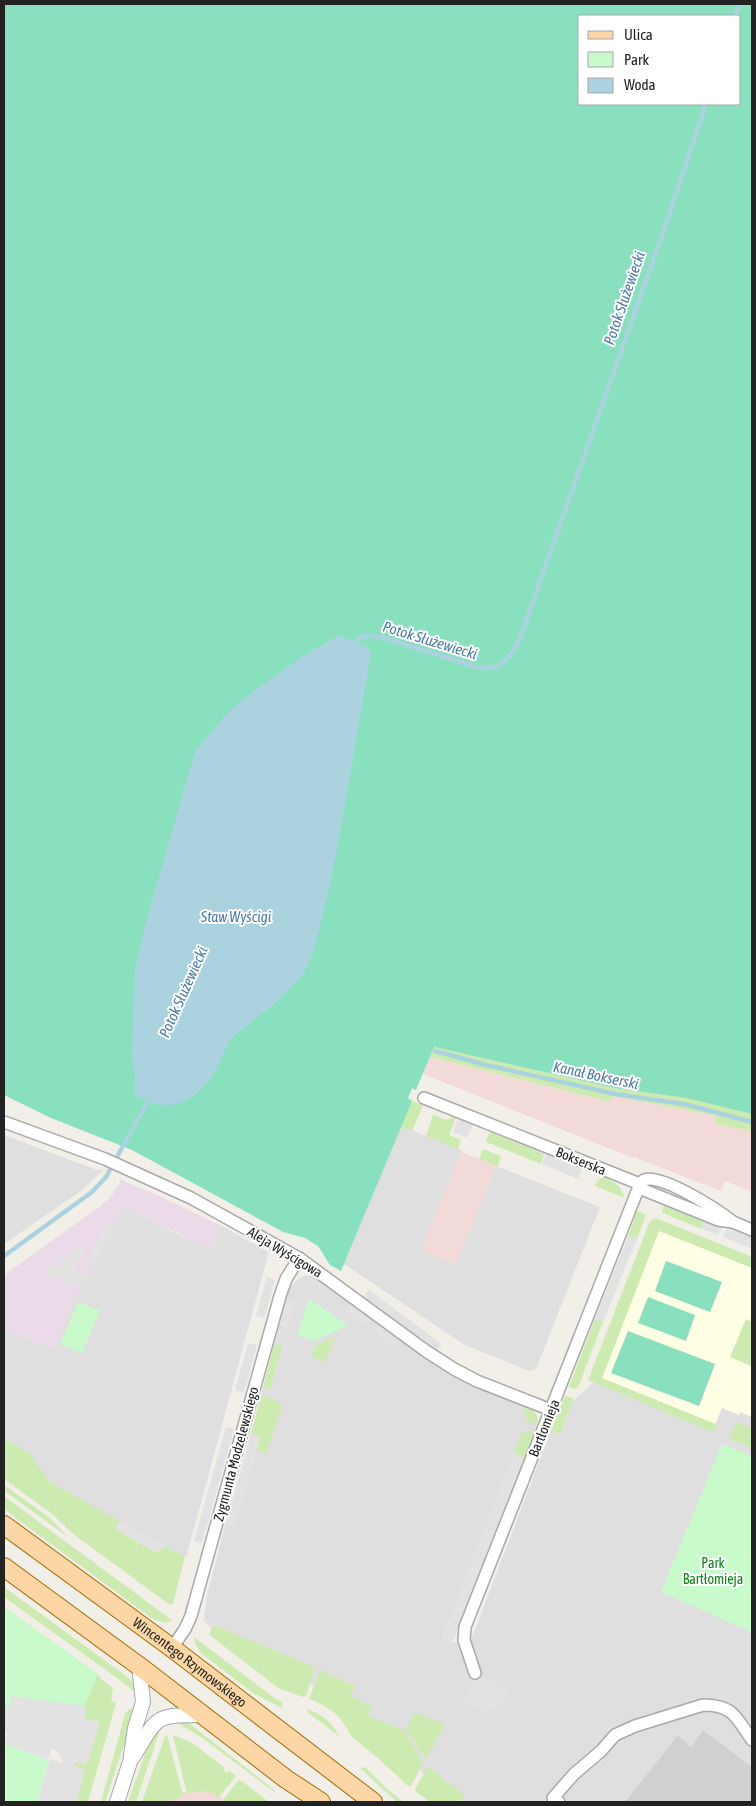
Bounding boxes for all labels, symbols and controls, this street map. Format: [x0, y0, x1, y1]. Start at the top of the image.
legend [578, 15, 741, 105]
text: Ulica [624, 26, 653, 43]
text: Park [624, 51, 649, 68]
text: Woda [624, 76, 656, 93]
water label: Potok Służewiecki [600, 249, 648, 347]
water label: Potok Służewiecki [381, 618, 480, 663]
water label: Staw Wyścigi [200, 908, 272, 925]
water label: Potok Służewiecki [155, 943, 211, 1040]
water label: Kanał Bokserski [552, 1058, 641, 1092]
street label: Bokserska [554, 1144, 608, 1178]
street label: Aleja Wyścigowa [245, 1223, 325, 1281]
street label: Zygmunta Modzelewskiego [210, 1385, 262, 1523]
street label: Bartłomieja [525, 1397, 563, 1459]
park label: Park Bartłomieja [683, 1555, 743, 1587]
street label: Wincentego Rzymowskiego [130, 1614, 250, 1710]

